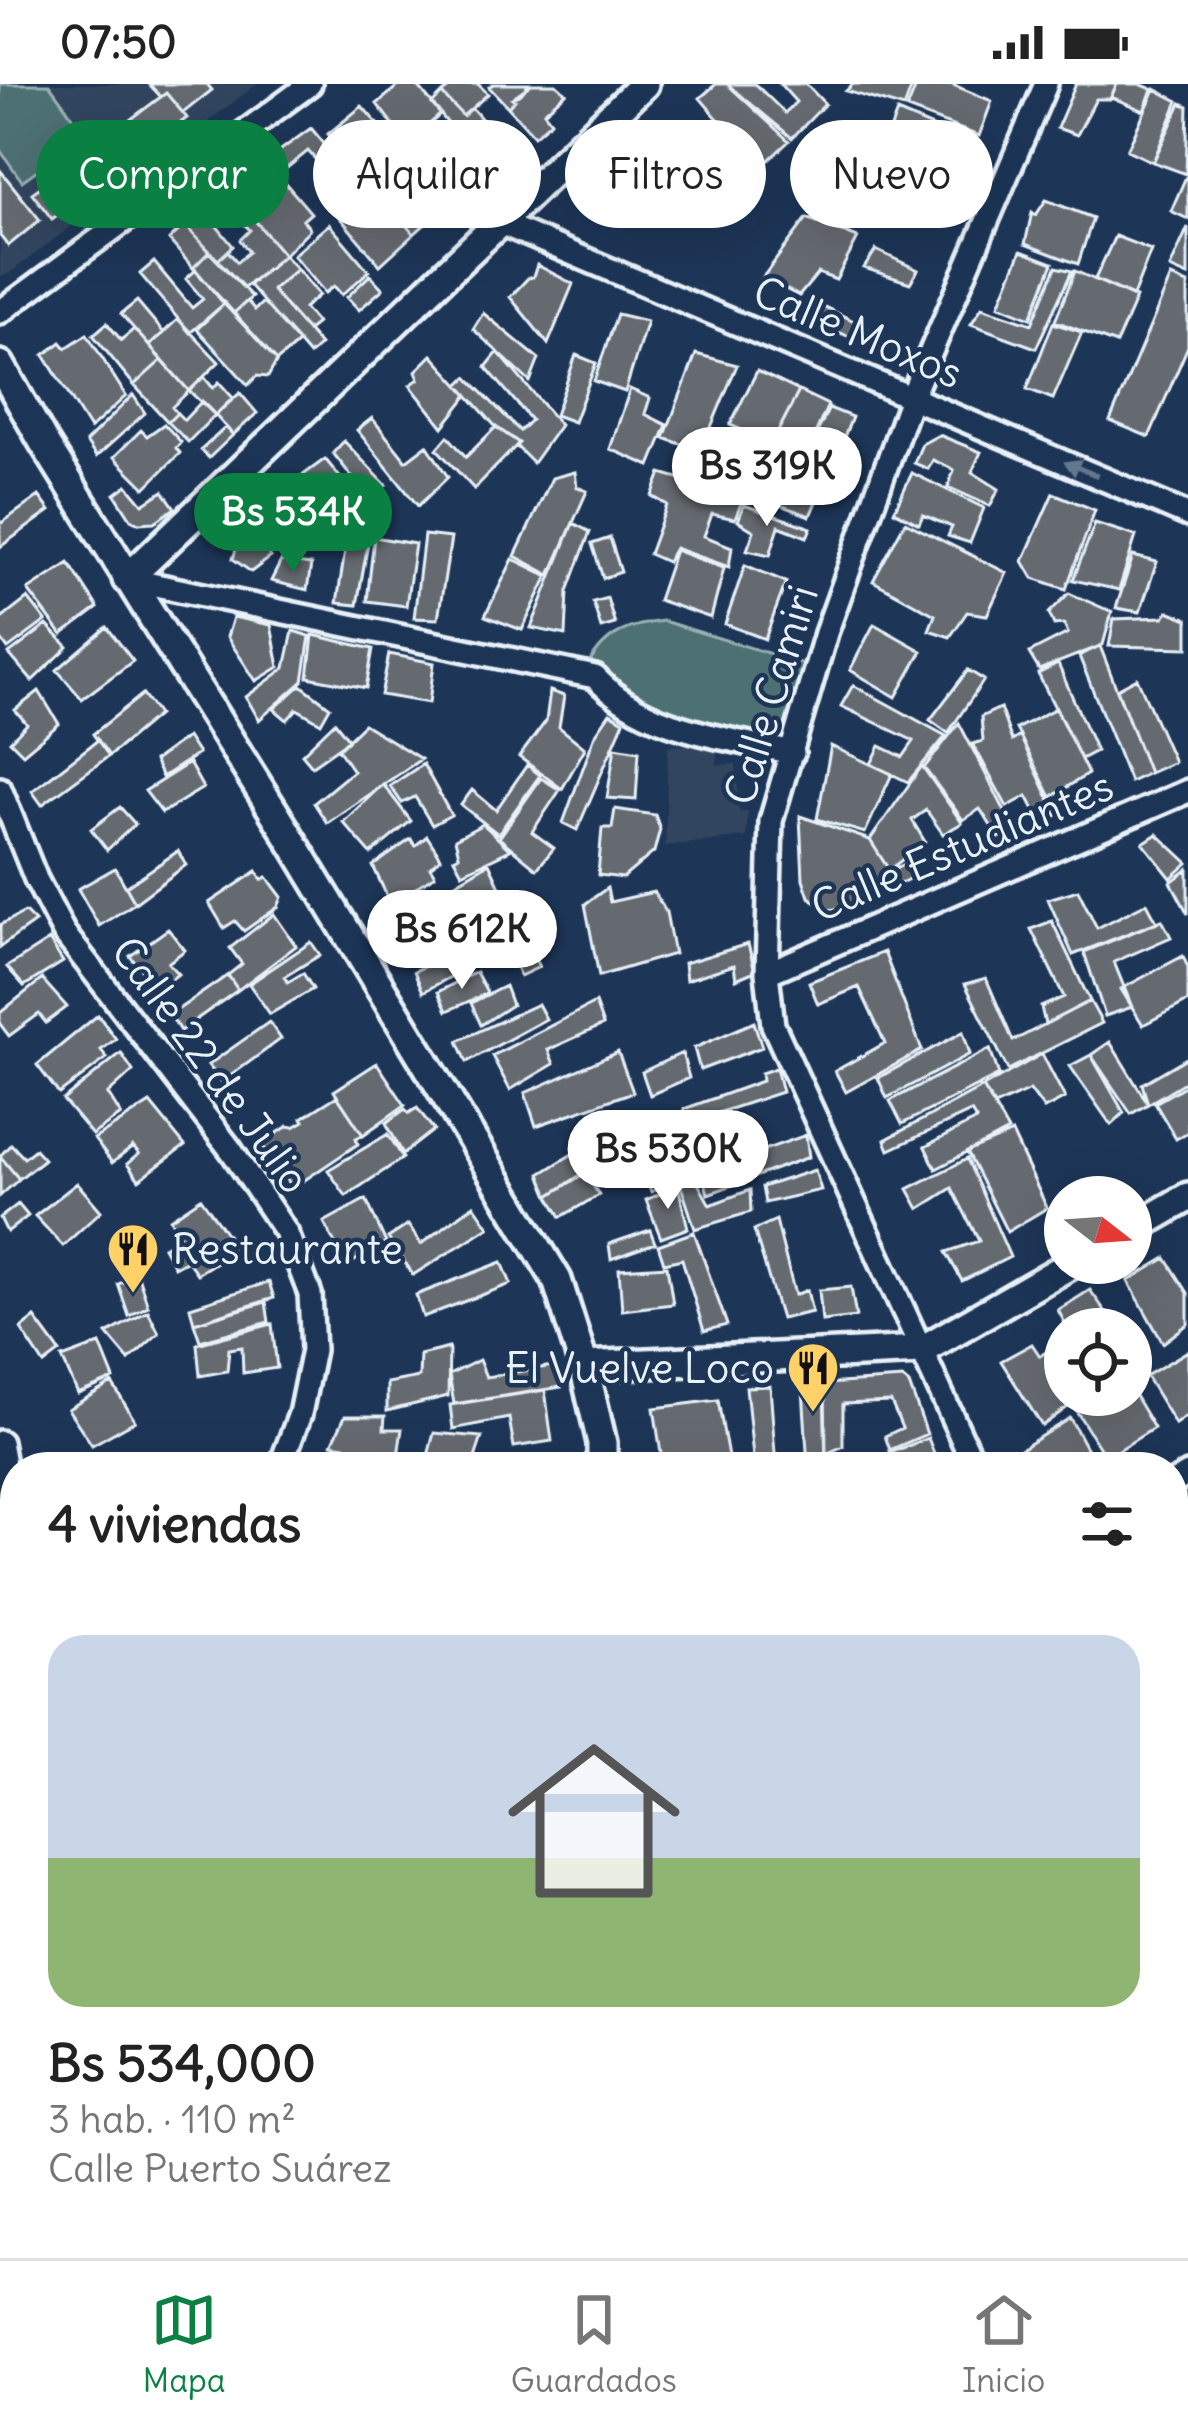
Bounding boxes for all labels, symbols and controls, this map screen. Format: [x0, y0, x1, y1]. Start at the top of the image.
text: 07:50 [60, 14, 177, 70]
chip: Comprar [36, 120, 289, 228]
chip: Alquilar [313, 120, 541, 228]
chip: Filtros [565, 120, 766, 228]
chip: Nuevo [790, 120, 993, 228]
street label: Calle Moxos [746, 265, 970, 399]
pin: Bs 319K [656, 427, 878, 529]
text: Bs 319K [699, 441, 835, 490]
one-way arrow [1063, 458, 1098, 478]
pin: Bs 534K [182, 473, 404, 575]
text: Bs 534K [221, 487, 365, 536]
street label: Calle Camiri [713, 579, 829, 811]
street label: Calle Estudiantes [803, 759, 1121, 933]
pin: Bs 612K [351, 890, 573, 992]
text: Bs 612K [394, 904, 530, 953]
street label: Calle 22 de Julio [101, 927, 321, 1203]
pin: Bs 530K [557, 1110, 779, 1212]
text: Bs 530K [595, 1124, 741, 1173]
north arrow [1044, 1176, 1152, 1284]
map controls [1044, 1176, 1152, 1416]
restaurant icon: Restaurante [105, 1221, 161, 1295]
place label: Restaurante [172, 1223, 403, 1275]
button: locate [1044, 1308, 1152, 1416]
restaurant icon: El Vuelve Loco [785, 1340, 841, 1414]
place label: El Vuelve Loco [505, 1342, 774, 1394]
icon: filters [1074, 1491, 1140, 1557]
text: 4 viviendas [48, 1492, 301, 1556]
icon: home [486, 1713, 702, 1929]
text: Bs 534,000 [48, 2031, 316, 2095]
text: 3 hab. · 110 m² [48, 2095, 296, 2144]
text: Calle Puerto Suárez [48, 2144, 392, 2193]
tab: Mapa [143, 2287, 226, 2401]
tab: Guardados [511, 2287, 677, 2401]
tab: Inicio [962, 2287, 1045, 2401]

